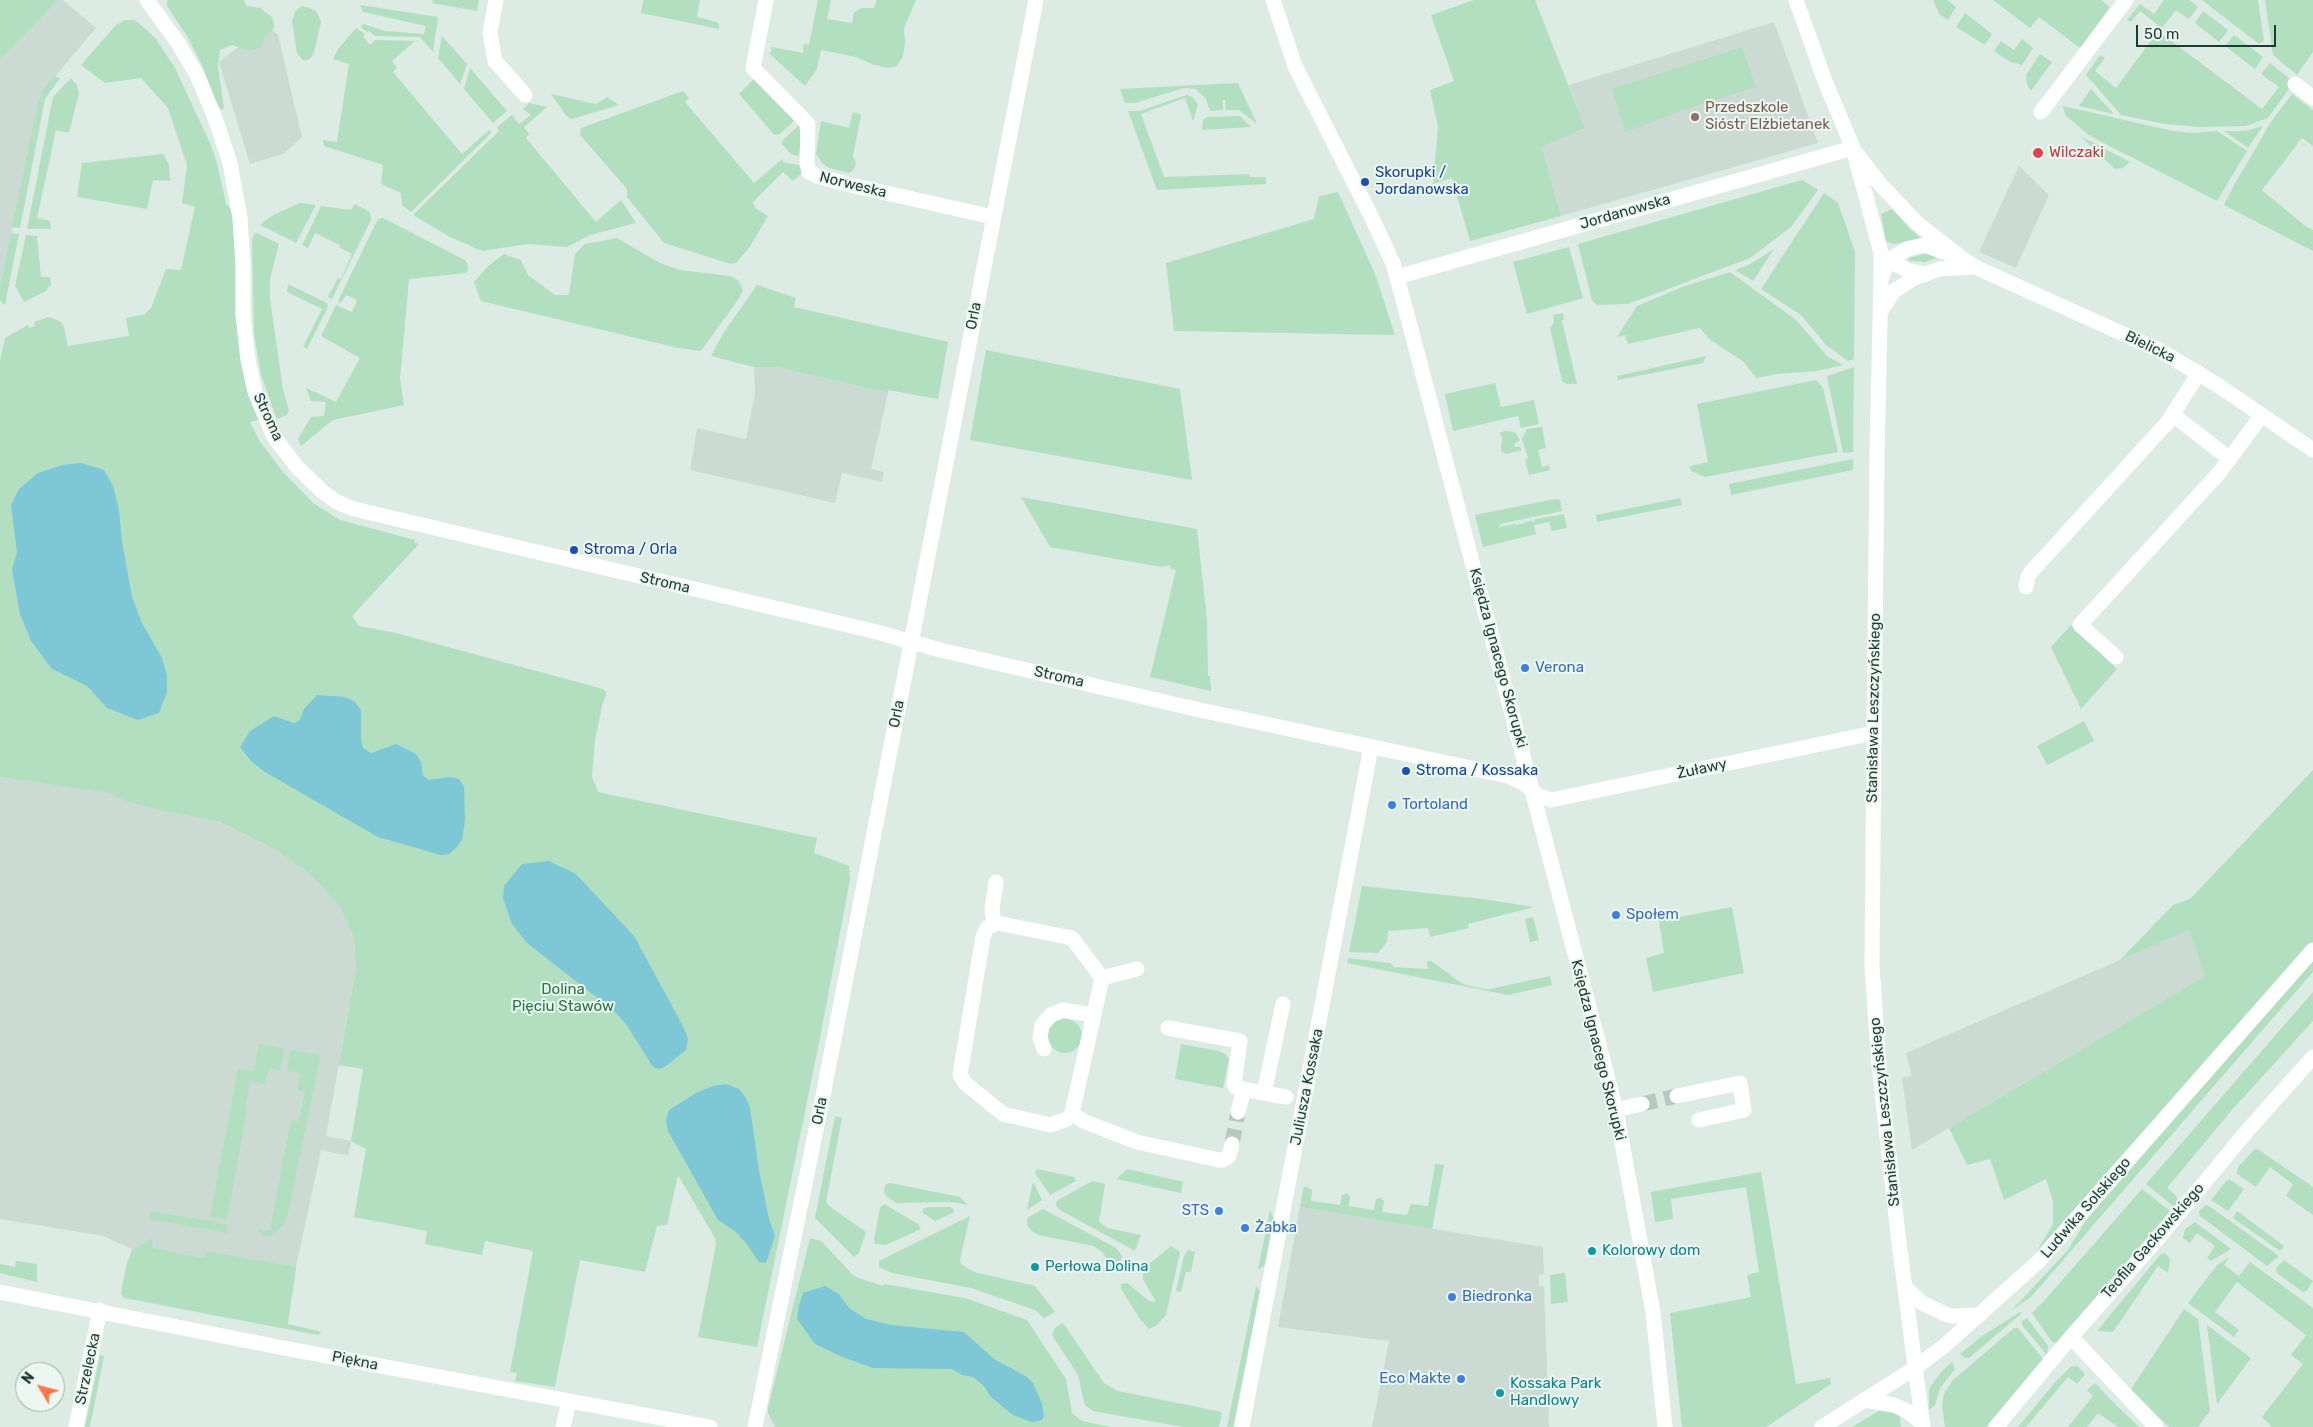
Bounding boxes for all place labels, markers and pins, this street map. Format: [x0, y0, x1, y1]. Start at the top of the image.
place label: Przedszkole Sióstr Elżbietanek [1705, 99, 1830, 134]
marker: Przedszkole Sióstr Elżbietanek [1689, 111, 1701, 123]
place label: Wilczaki [2049, 144, 2104, 162]
marker: Wilczaki [2031, 146, 2045, 160]
place label: Skorupki / Jordanowska [1375, 164, 1469, 199]
marker: Skorupki / Jordanowska [1359, 176, 1371, 188]
place label: Stroma / Orla [584, 541, 677, 559]
marker: Stroma / Orla [568, 544, 580, 556]
place label: Verona [1535, 659, 1584, 677]
marker: Verona [1519, 662, 1531, 674]
place label: Stroma / Kossaka [1416, 762, 1538, 780]
marker: Stroma / Kossaka [1400, 765, 1412, 777]
place label: Tortoland [1402, 796, 1468, 814]
marker: Tortoland [1386, 799, 1398, 811]
place label: Społem [1626, 906, 1679, 924]
marker: Społem [1610, 909, 1622, 921]
place label: STS [1182, 1202, 1209, 1220]
marker: STS [1213, 1205, 1225, 1217]
place label: Żabka [1255, 1219, 1297, 1237]
marker: Żabka [1239, 1222, 1251, 1234]
place label: Kolorowy dom [1602, 1242, 1700, 1260]
marker: Kolorowy dom [1586, 1245, 1598, 1257]
place label: Perłowa Dolina [1045, 1258, 1149, 1276]
marker: Perłowa Dolina [1029, 1261, 1041, 1273]
place label: Biedronka [1462, 1288, 1532, 1306]
marker: Biedronka [1446, 1291, 1458, 1303]
place label: Eco Makte [1379, 1370, 1451, 1388]
marker: Eco Makte [1455, 1373, 1467, 1385]
place label: Kossaka Park Handlowy [1510, 1375, 1602, 1410]
marker: Kossaka Park Handlowy [1494, 1387, 1506, 1399]

